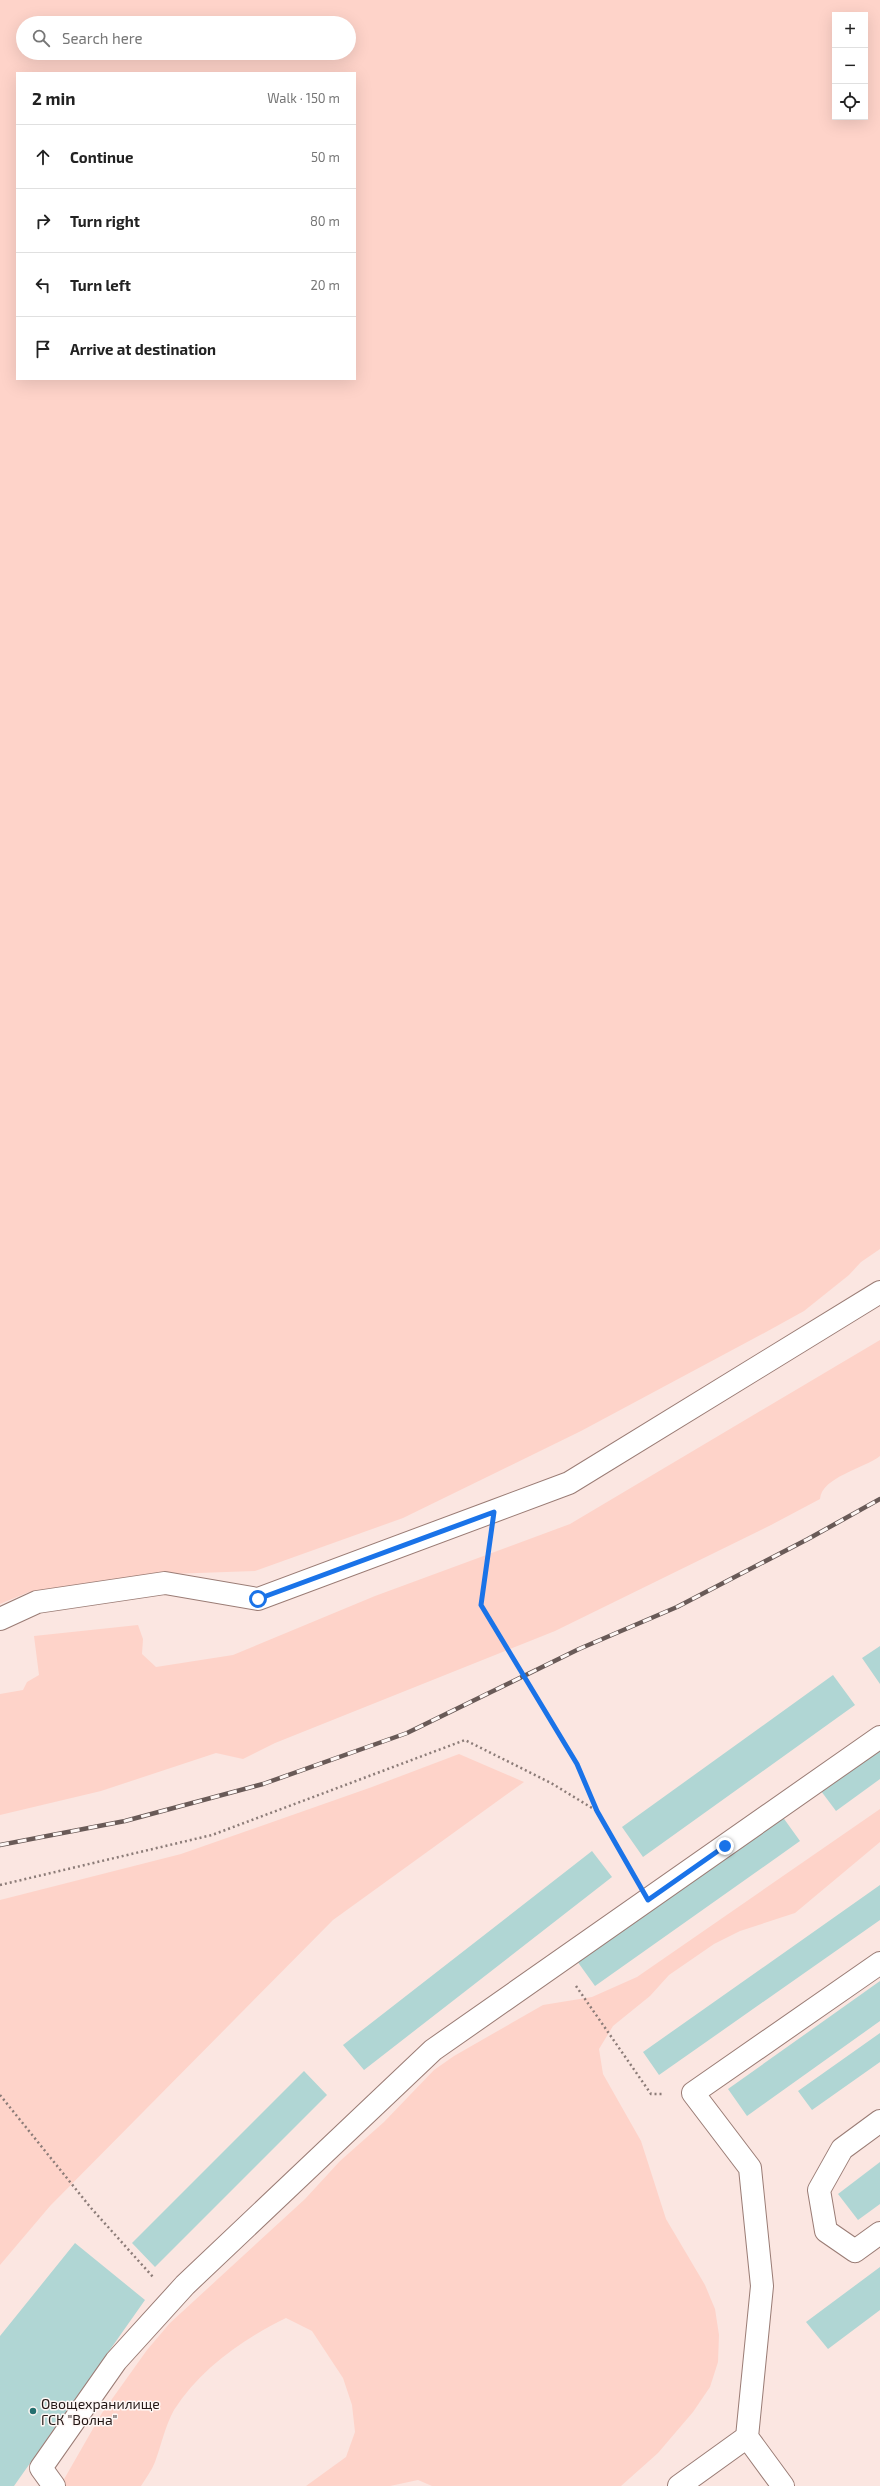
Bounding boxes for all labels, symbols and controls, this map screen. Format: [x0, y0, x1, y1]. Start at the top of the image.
map controls [832, 12, 868, 120]
button: + [832, 12, 868, 48]
search box [16, 16, 356, 60]
icon: search [30, 27, 52, 49]
text: Search here [62, 29, 143, 47]
button: − [832, 48, 868, 84]
button: locate [832, 84, 868, 120]
text: 2 min [32, 88, 75, 108]
text: Walk · 150 m [267, 90, 340, 106]
icon: ahead [32, 146, 54, 168]
text: Continue [70, 148, 133, 166]
text: 50 m [311, 149, 340, 165]
icon: right [32, 210, 54, 232]
text: Turn right [70, 212, 140, 230]
text: 80 m [310, 213, 340, 229]
icon: left [32, 274, 54, 296]
text: Turn left [70, 276, 131, 294]
text: 20 m [311, 277, 340, 293]
icon: arrive [32, 338, 54, 360]
text: Arrive at destination [70, 340, 216, 358]
route start [249, 1590, 267, 1608]
route end [716, 1837, 734, 1855]
place label: Овощехранилище ГСК "Волна" [41, 2395, 160, 2428]
marker: Овощехранилище ГСК "Волна" [28, 2406, 38, 2416]

